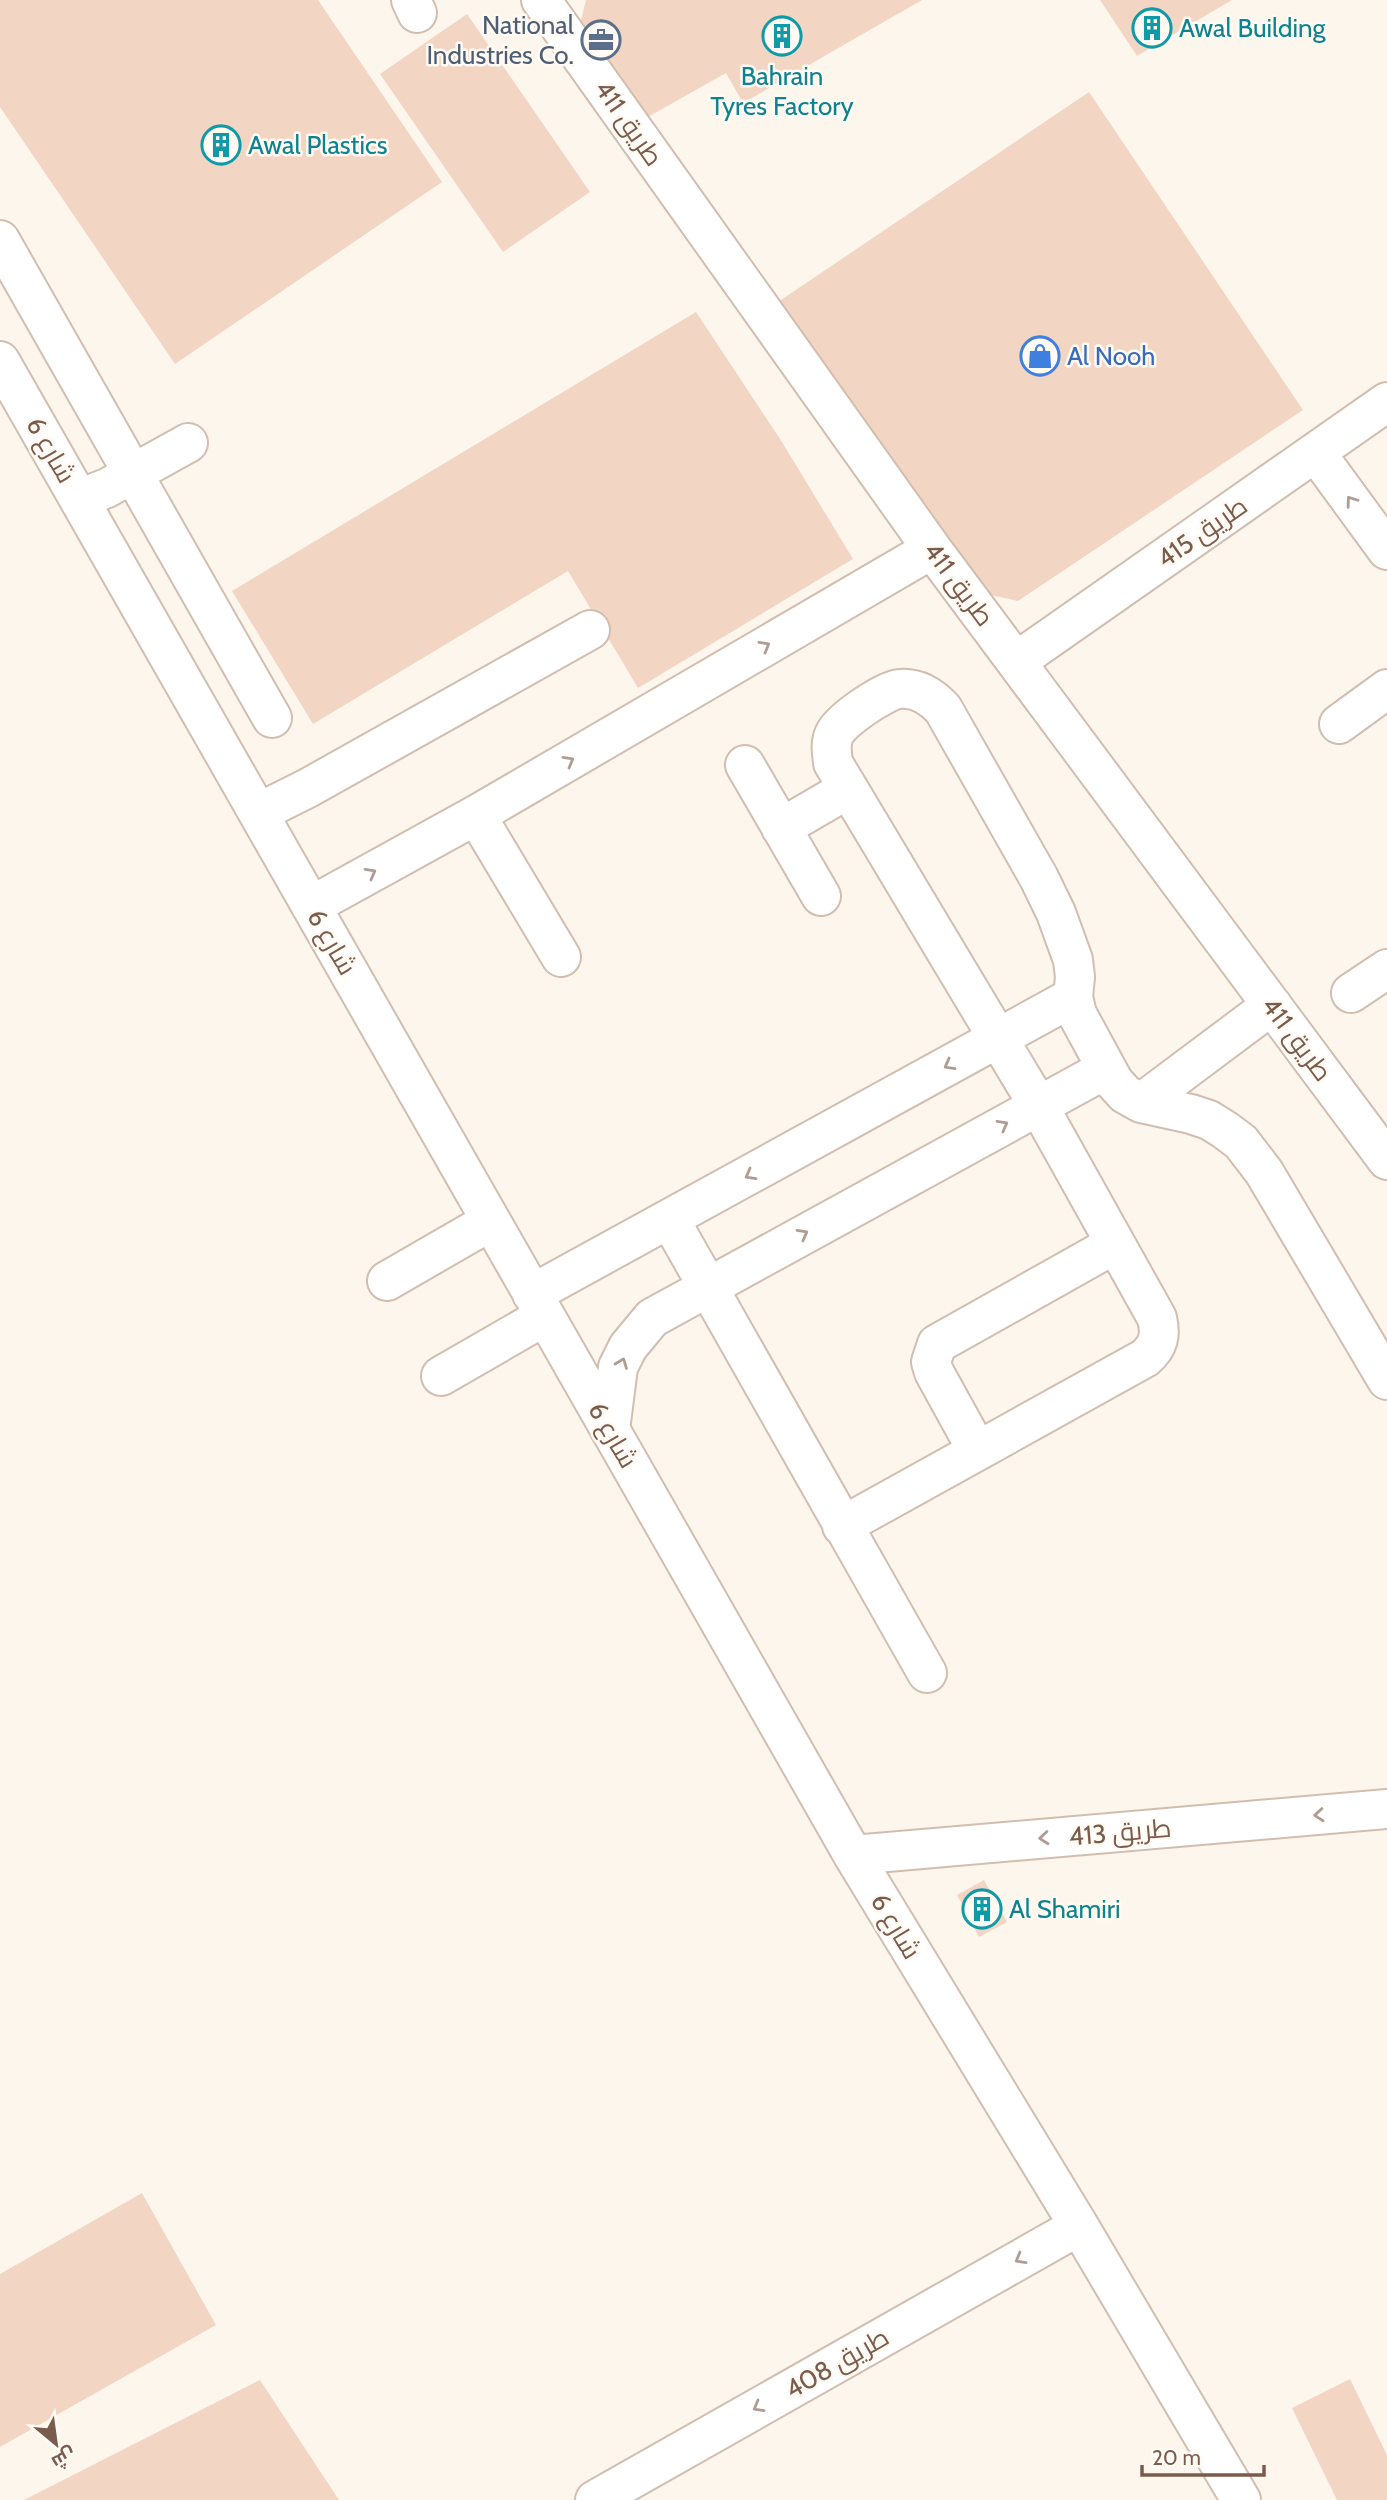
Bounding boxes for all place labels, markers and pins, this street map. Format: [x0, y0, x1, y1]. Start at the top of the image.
building icon: Awal Building [1131, 7, 1173, 49]
place label: National Industries Co. [426, 9, 574, 71]
place label: Awal Building [1179, 12, 1327, 44]
building icon: Bahrain Tyres Factory [761, 15, 803, 57]
office icon: National Industries Co. [580, 19, 622, 61]
place label: Bahrain Tyres Factory [710, 60, 854, 122]
building icon: Awal Plastics [200, 124, 242, 166]
place label: Awal Plastics [248, 129, 388, 161]
shop icon: Al Nooh [1019, 335, 1061, 377]
place label: Al Nooh [1067, 340, 1155, 372]
building icon: Al Shamiri [961, 1888, 1003, 1930]
place label: Al Shamiri [1009, 1893, 1120, 1925]

